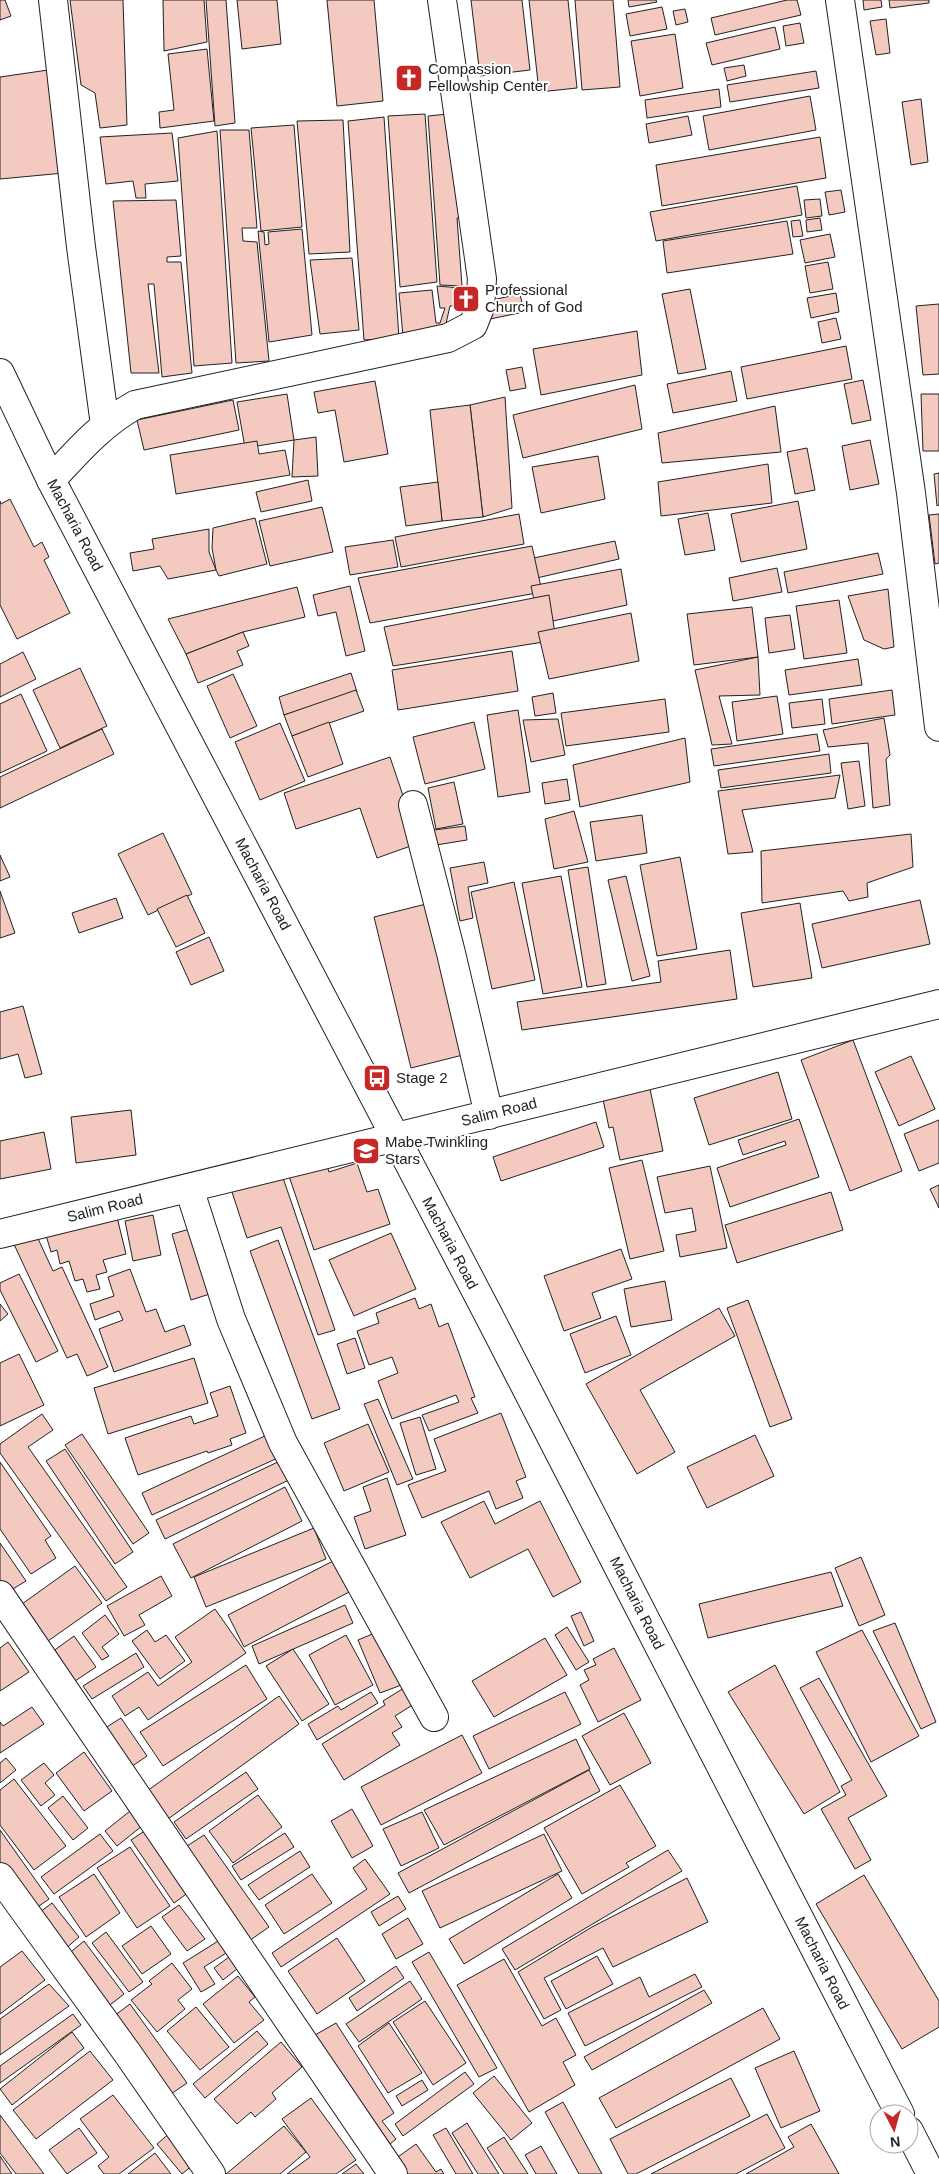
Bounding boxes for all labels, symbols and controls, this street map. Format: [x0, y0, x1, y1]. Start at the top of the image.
place label: Compassion Fellowship Center [428, 60, 548, 94]
church icon: Compassion Fellowship Center [394, 63, 424, 93]
place label: Professional Church of God [485, 281, 583, 315]
church icon: Professional Church of God [451, 284, 481, 314]
street label: Macharia Road [44, 476, 107, 574]
street label: Macharia Road [232, 835, 295, 933]
bus stop icon: Stage 2 [362, 1063, 392, 1093]
place label: Stage 2 [396, 1069, 448, 1086]
street label: Salim Road [459, 1094, 539, 1129]
place label: Mabe Twinkling Stars [385, 1133, 488, 1167]
school or university icon: Mabe Twinkling Stars [351, 1136, 381, 1166]
street label: Salim Road [65, 1190, 145, 1225]
street label: Macharia Road [419, 1194, 482, 1292]
street label: Macharia Road [607, 1554, 668, 1652]
street label: Macharia Road [792, 1914, 853, 2012]
north arrow [869, 2104, 919, 2154]
text: N [889, 2133, 901, 2150]

